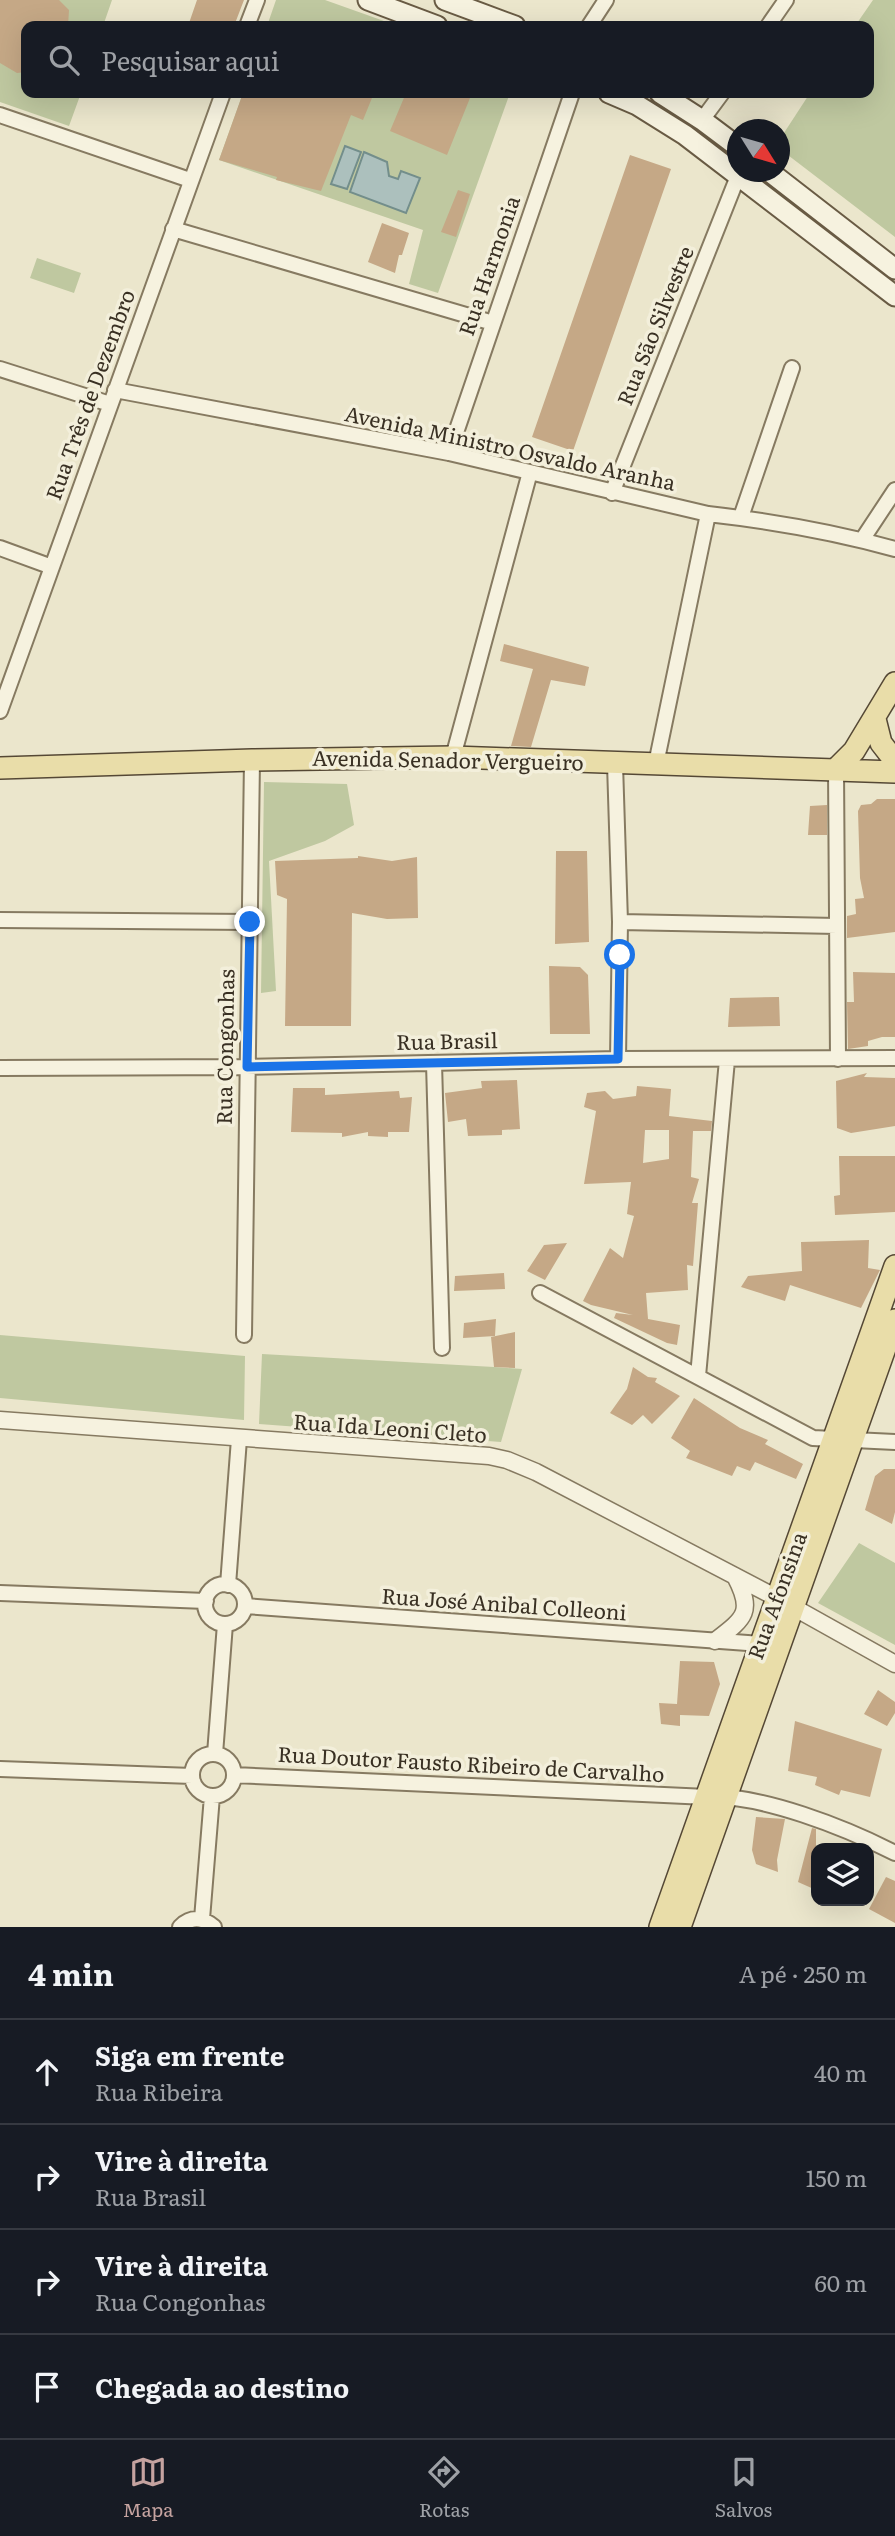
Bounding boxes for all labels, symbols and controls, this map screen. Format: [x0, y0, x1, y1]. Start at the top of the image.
search box [21, 21, 874, 98]
text: Pesquisar aqui [101, 40, 279, 79]
icon: search [45, 41, 83, 79]
north arrow [727, 119, 790, 182]
street label: Rua Harmonia [449, 190, 526, 339]
street label: Rua São Silvestre [608, 241, 700, 409]
street label: Rua Três de Dezembro [36, 285, 141, 504]
street label: Avenida Ministro Osvaldo Aranha [342, 396, 679, 497]
street label: Avenida Senador Vergueiro [312, 741, 584, 776]
route end [234, 906, 265, 937]
route start [604, 939, 635, 970]
street label: Rua Congonhas [207, 969, 240, 1125]
street label: Rua Brasil [396, 1023, 498, 1056]
street label: Rua Ida Leoni Cleto [292, 1404, 488, 1449]
street label: Rua Afonsina [738, 1526, 813, 1663]
street label: Rua José Anibal Colleoni [381, 1578, 628, 1627]
street label: Rua Doutor Fausto Ribeiro de Carvalho [277, 1737, 665, 1788]
map controls [811, 1843, 874, 1906]
button: layers [811, 1843, 874, 1906]
text: 4 min [28, 1951, 114, 1995]
text: A pé · 250 m [739, 1956, 867, 1990]
text: Siga em frente [95, 2035, 284, 2074]
icon: ahead [28, 2053, 66, 2091]
text: 40 m [814, 2055, 867, 2089]
text: Rua Ribeira [95, 2074, 223, 2108]
text: Vire à direita [95, 2140, 268, 2179]
icon: right [28, 2158, 66, 2196]
text: 150 m [806, 2160, 867, 2194]
text: Rua Brasil [95, 2179, 206, 2213]
text: Vire à direita [95, 2245, 268, 2284]
icon: right [28, 2263, 66, 2301]
text: 60 m [814, 2265, 867, 2299]
text: Rua Congonhas [95, 2284, 265, 2318]
text: Chegada ao destino [95, 2367, 349, 2406]
icon: arrive [28, 2368, 66, 2406]
tab: Mapa [123, 2453, 173, 2523]
tab: Rotas [419, 2453, 469, 2523]
tab: Salvos [715, 2453, 772, 2523]

